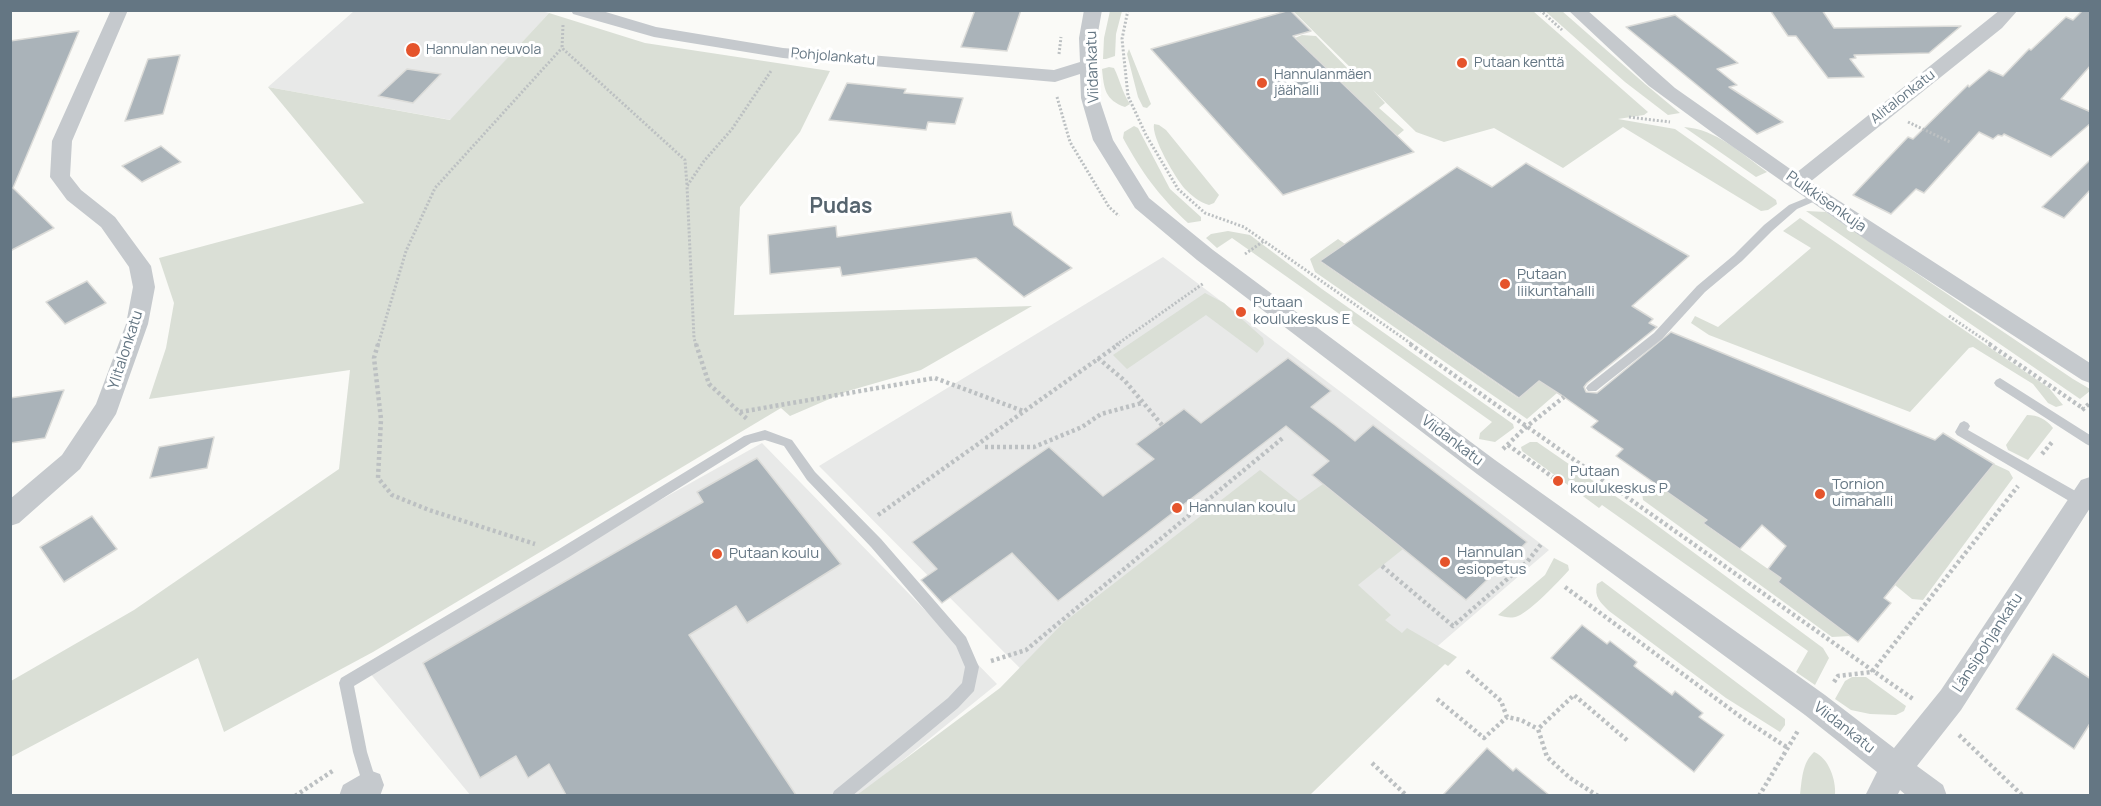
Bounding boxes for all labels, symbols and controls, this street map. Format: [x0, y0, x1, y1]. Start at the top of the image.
street label: Viidankatu [1083, 30, 1103, 104]
marker: Hannulan neuvola [404, 41, 422, 59]
place label: Hannulan neuvola [426, 42, 541, 58]
street label: Pohjolankatu [790, 45, 876, 69]
place label: Putaan kenttä [1474, 55, 1564, 71]
marker: Putaan kenttä [1455, 56, 1469, 70]
place label: Hannulanmäen jäähalli [1274, 67, 1372, 100]
street label: Alitalonkatu [1867, 67, 1939, 127]
marker: Hannulanmäen jäähalli [1255, 76, 1269, 90]
street label: Pulkkisenkuja [1782, 168, 1870, 236]
district label: Pudas [810, 194, 872, 220]
place label: Putaan liikuntahalli [1517, 266, 1595, 301]
marker: Putaan liikuntahalli [1498, 277, 1512, 291]
place label: Putaan koulukeskus E [1253, 294, 1350, 329]
marker: Putaan koulukeskus E [1234, 305, 1248, 319]
street label: Ylitalonkatu [105, 308, 147, 392]
street label: Viidankatu [1418, 412, 1486, 470]
place label: Putaan koulukeskus P [1570, 463, 1668, 498]
marker: Putaan koulukeskus P [1551, 474, 1565, 488]
place label: Tornion uimahalli [1832, 476, 1893, 511]
marker: Tornion uimahalli [1813, 487, 1827, 501]
place label: Hannulan koulu [1189, 499, 1296, 517]
marker: Hannulan koulu [1170, 501, 1184, 515]
place label: Hannulan esiopetus [1457, 544, 1526, 579]
place label: Putaan koulu [729, 545, 819, 563]
marker: Putaan koulu [710, 547, 724, 561]
marker: Hannulan esiopetus [1438, 555, 1452, 569]
street label: Länsipohjankatu [1949, 590, 2027, 696]
street label: Viidankatu [1810, 699, 1878, 757]

